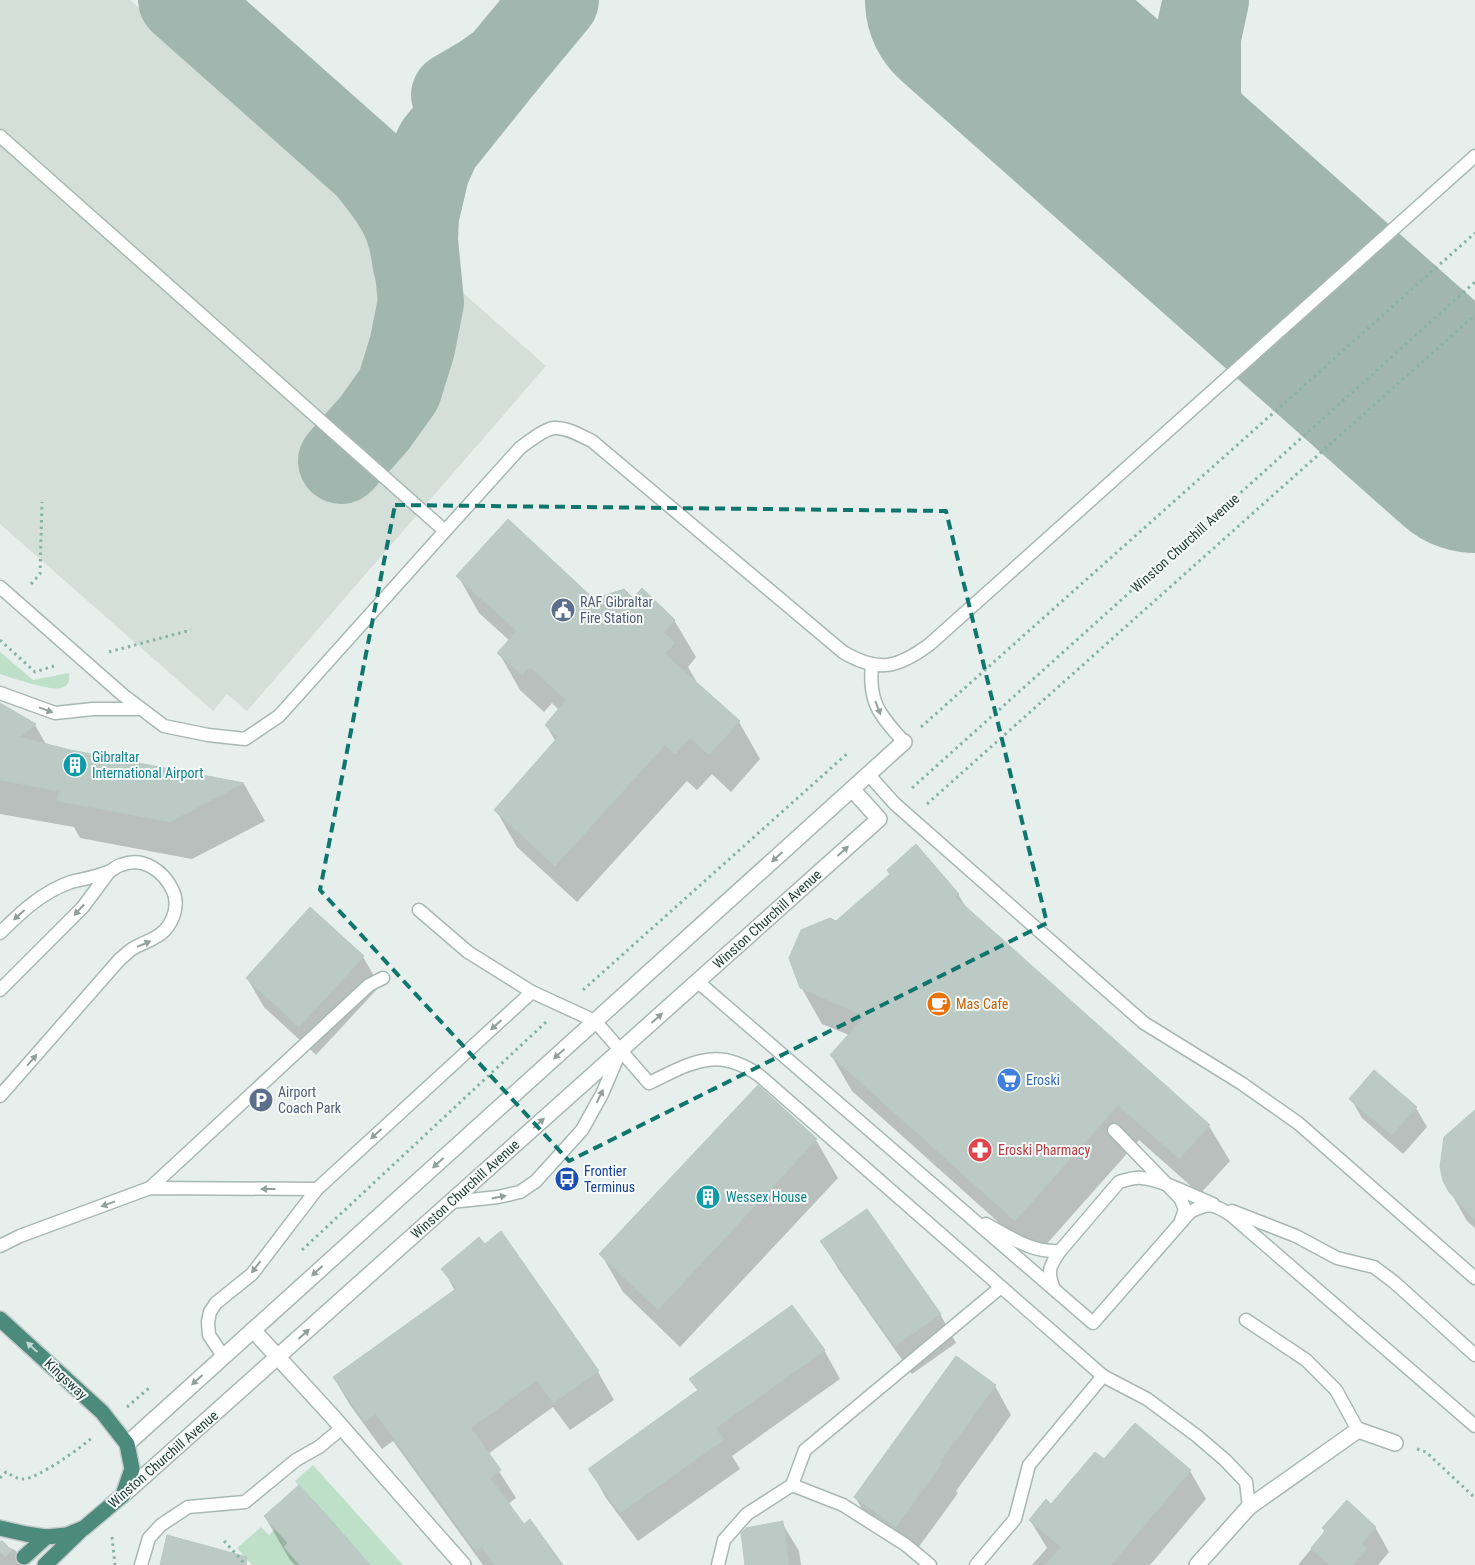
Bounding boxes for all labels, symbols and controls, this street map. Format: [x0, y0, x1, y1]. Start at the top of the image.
street label: Winston Churchill Avenue [1128, 490, 1243, 596]
place label: RAF Gibraltar Fire Station [580, 594, 653, 626]
public building icon: RAF Gibraltar Fire Station [550, 597, 576, 623]
one-way arrow [874, 701, 882, 715]
one-way arrow [38, 707, 53, 714]
place label: Gibraltar International Airport [92, 749, 203, 781]
building icon: Gibraltar International Airport [62, 752, 88, 778]
one-way arrow [836, 845, 848, 857]
one-way arrow [771, 851, 783, 863]
street label: Winston Churchill Avenue [710, 866, 825, 972]
one-way arrow [73, 904, 85, 916]
one-way arrow [12, 909, 25, 920]
one-way arrow [137, 939, 151, 947]
cafe icon: Mas Cafe [926, 991, 952, 1017]
place label: Mas Cafe [956, 996, 1009, 1012]
one-way arrow [650, 1012, 662, 1024]
one-way arrow [491, 1019, 503, 1031]
one-way arrow [553, 1048, 565, 1060]
one-way arrow [26, 1054, 38, 1066]
supermarket icon: Eroski [996, 1067, 1022, 1093]
place label: Eroski [1026, 1072, 1060, 1088]
place label: Airport Coach Park [278, 1084, 342, 1116]
parking icon: Airport Coach Park [248, 1087, 274, 1113]
one-way arrow [596, 1089, 604, 1104]
one-way arrow [533, 1117, 545, 1129]
one-way arrow [371, 1128, 383, 1140]
street label: Winston Churchill Avenue [408, 1136, 523, 1242]
pharmacy icon: Eroski Pharmacy [967, 1137, 993, 1163]
place label: Eroski Pharmacy [998, 1142, 1090, 1158]
one-way arrow [433, 1157, 445, 1169]
place label: Frontier Terminus [584, 1163, 635, 1195]
bus stop icon: Frontier Terminus [554, 1166, 580, 1192]
building icon: Wessex House [695, 1184, 721, 1210]
one-way arrow [260, 1185, 276, 1193]
place label: Wessex House [726, 1189, 808, 1205]
one-way arrow [492, 1192, 508, 1200]
one-way arrow [100, 1200, 115, 1208]
one-way arrow [251, 1261, 262, 1274]
one-way arrow [311, 1266, 324, 1277]
one-way arrow [297, 1329, 310, 1340]
one-way arrow [26, 1341, 38, 1353]
street label: Kingsway [41, 1355, 91, 1403]
one-way arrow [190, 1375, 203, 1386]
street label: Winston Churchill Avenue [105, 1407, 221, 1511]

